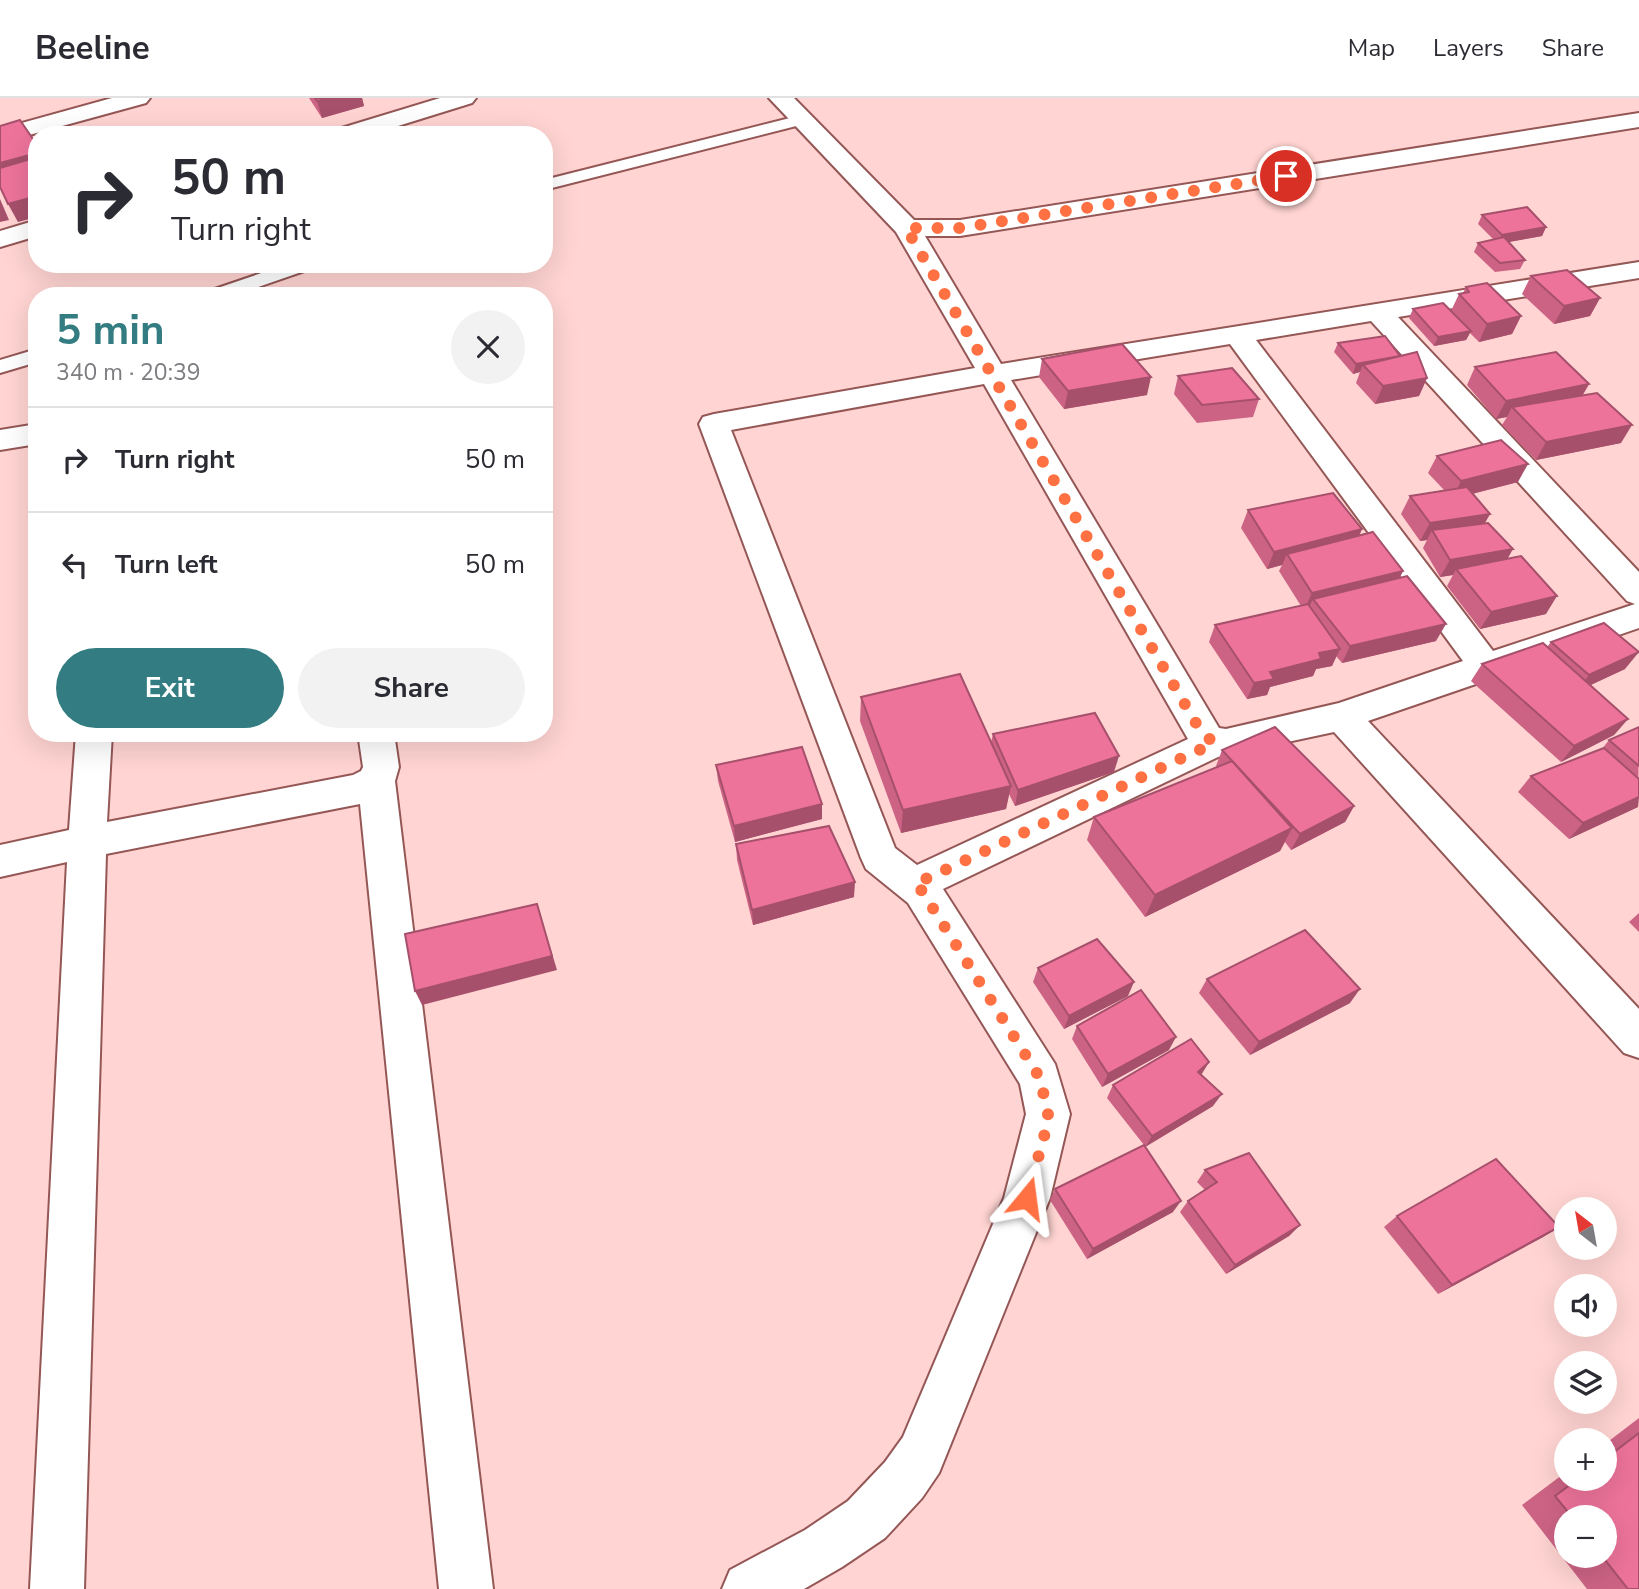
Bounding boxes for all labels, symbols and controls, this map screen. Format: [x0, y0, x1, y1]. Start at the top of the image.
text: Beeline [35, 26, 150, 71]
text: Map [1348, 32, 1395, 64]
text: Layers [1433, 32, 1504, 64]
text: Share [1542, 32, 1604, 64]
text: 50 m [171, 144, 286, 211]
pin [1256, 146, 1316, 206]
icon: right [56, 154, 147, 245]
icon: arrive [1267, 157, 1305, 195]
text: Turn right [171, 208, 311, 251]
text: 5 min [56, 302, 165, 359]
button: close [451, 310, 525, 384]
text: 340 m · 20:39 [56, 357, 201, 388]
icon: right [56, 441, 94, 479]
text: Turn right [115, 442, 234, 477]
text: 50 m [465, 442, 525, 477]
icon: left [56, 546, 94, 584]
text: Turn left [115, 547, 218, 582]
text: 50 m [465, 547, 525, 582]
button: Exit [56, 648, 284, 728]
button: Share [298, 648, 525, 728]
position arrow [990, 1161, 1064, 1235]
north arrow [1554, 1197, 1617, 1260]
map controls [1554, 1197, 1617, 1568]
button: sound [1554, 1274, 1617, 1337]
button: layers [1554, 1351, 1617, 1414]
button: + [1554, 1428, 1617, 1491]
button: − [1554, 1505, 1617, 1568]

